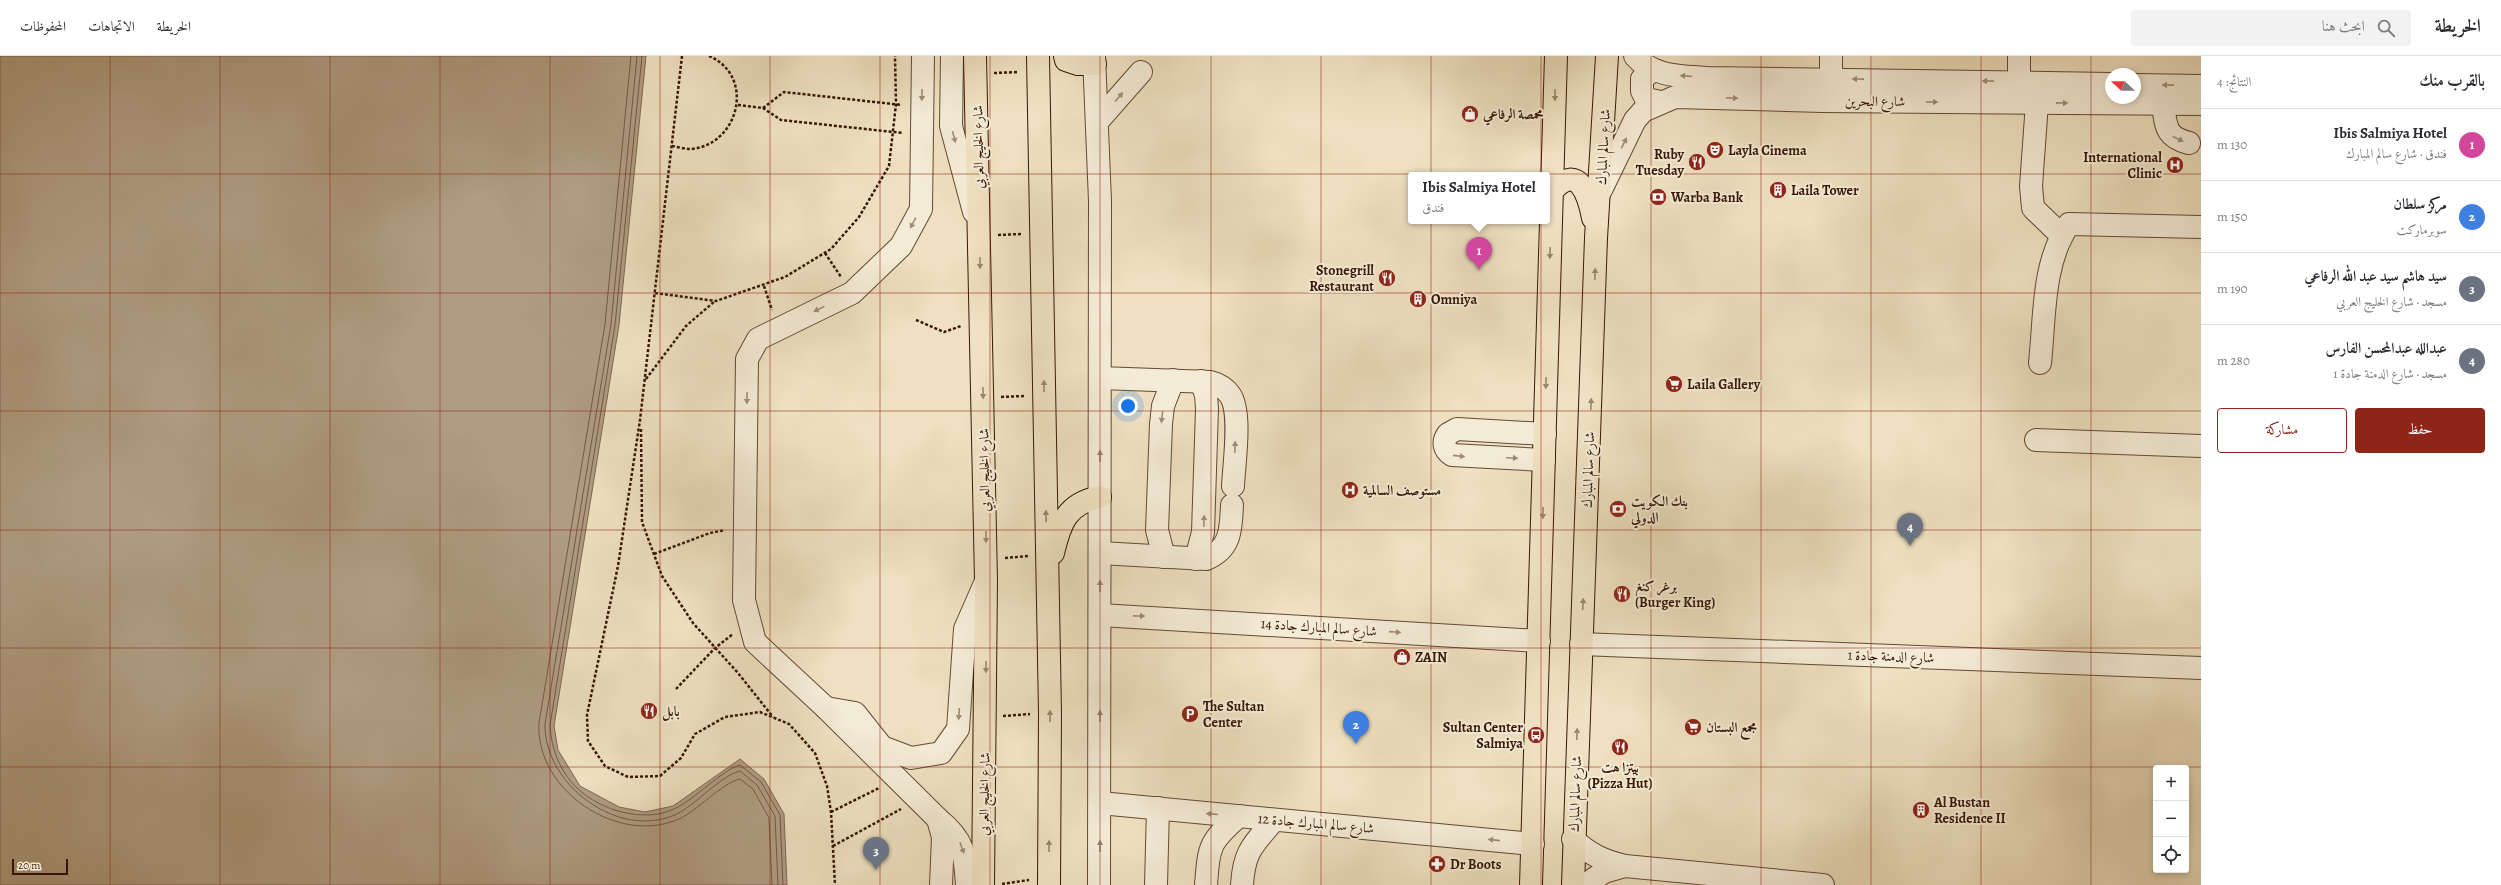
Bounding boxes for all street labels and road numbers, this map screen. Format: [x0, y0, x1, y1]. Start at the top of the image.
street label: شارع البحرين [1845, 92, 1905, 113]
street label: شارع الخليج العربي [968, 105, 992, 189]
street label: شارع سالم المبارك [1592, 108, 1618, 186]
street label: شارع الخليج العربي [974, 428, 998, 512]
street label: شارع سالم المبارك [1578, 431, 1602, 509]
street label: شارع سالم المبارك جادة 14 [1260, 614, 1378, 644]
street label: شارع الدمنة جادة 1 [1847, 645, 1935, 670]
street label: شارع الخليج العربي [974, 752, 998, 836]
street label: شارع سالم المبارك [1565, 755, 1589, 833]
street label: شارع سالم المبارك جادة 12 [1257, 809, 1375, 841]

